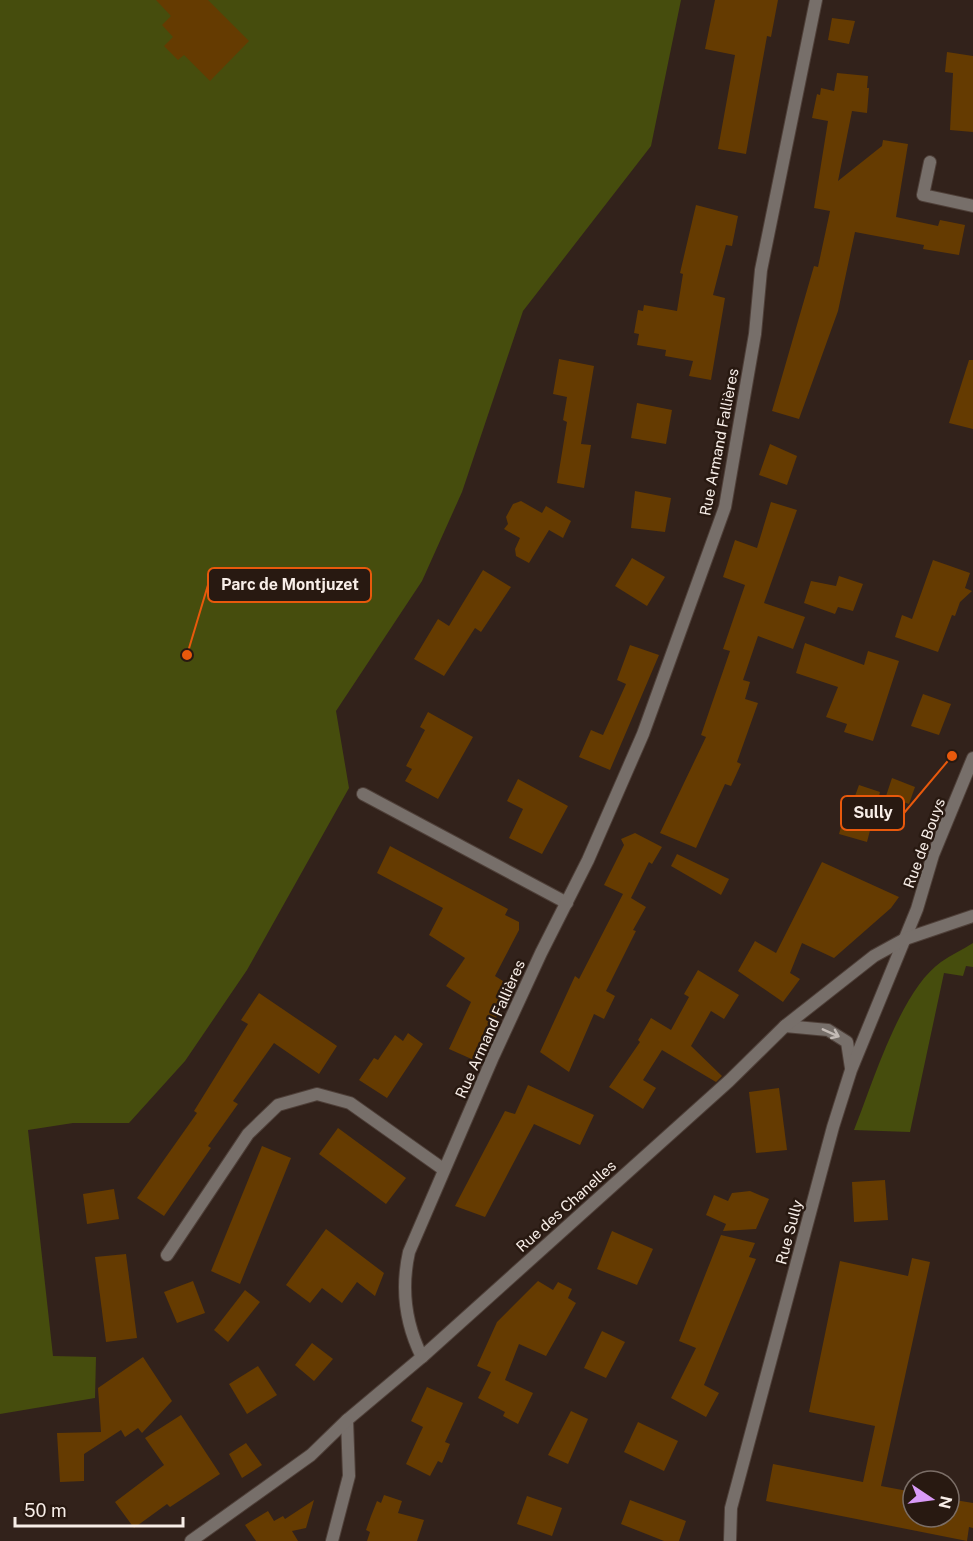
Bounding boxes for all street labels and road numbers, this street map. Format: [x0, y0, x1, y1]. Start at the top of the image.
street label: Rue Armand Fallières [696, 367, 742, 517]
street label: Rue de Bouys [900, 796, 948, 890]
street label: Rue Armand Fallières [452, 957, 528, 1101]
street label: Rue des Chanelles [513, 1157, 619, 1255]
street label: Rue Sully [772, 1198, 806, 1266]

